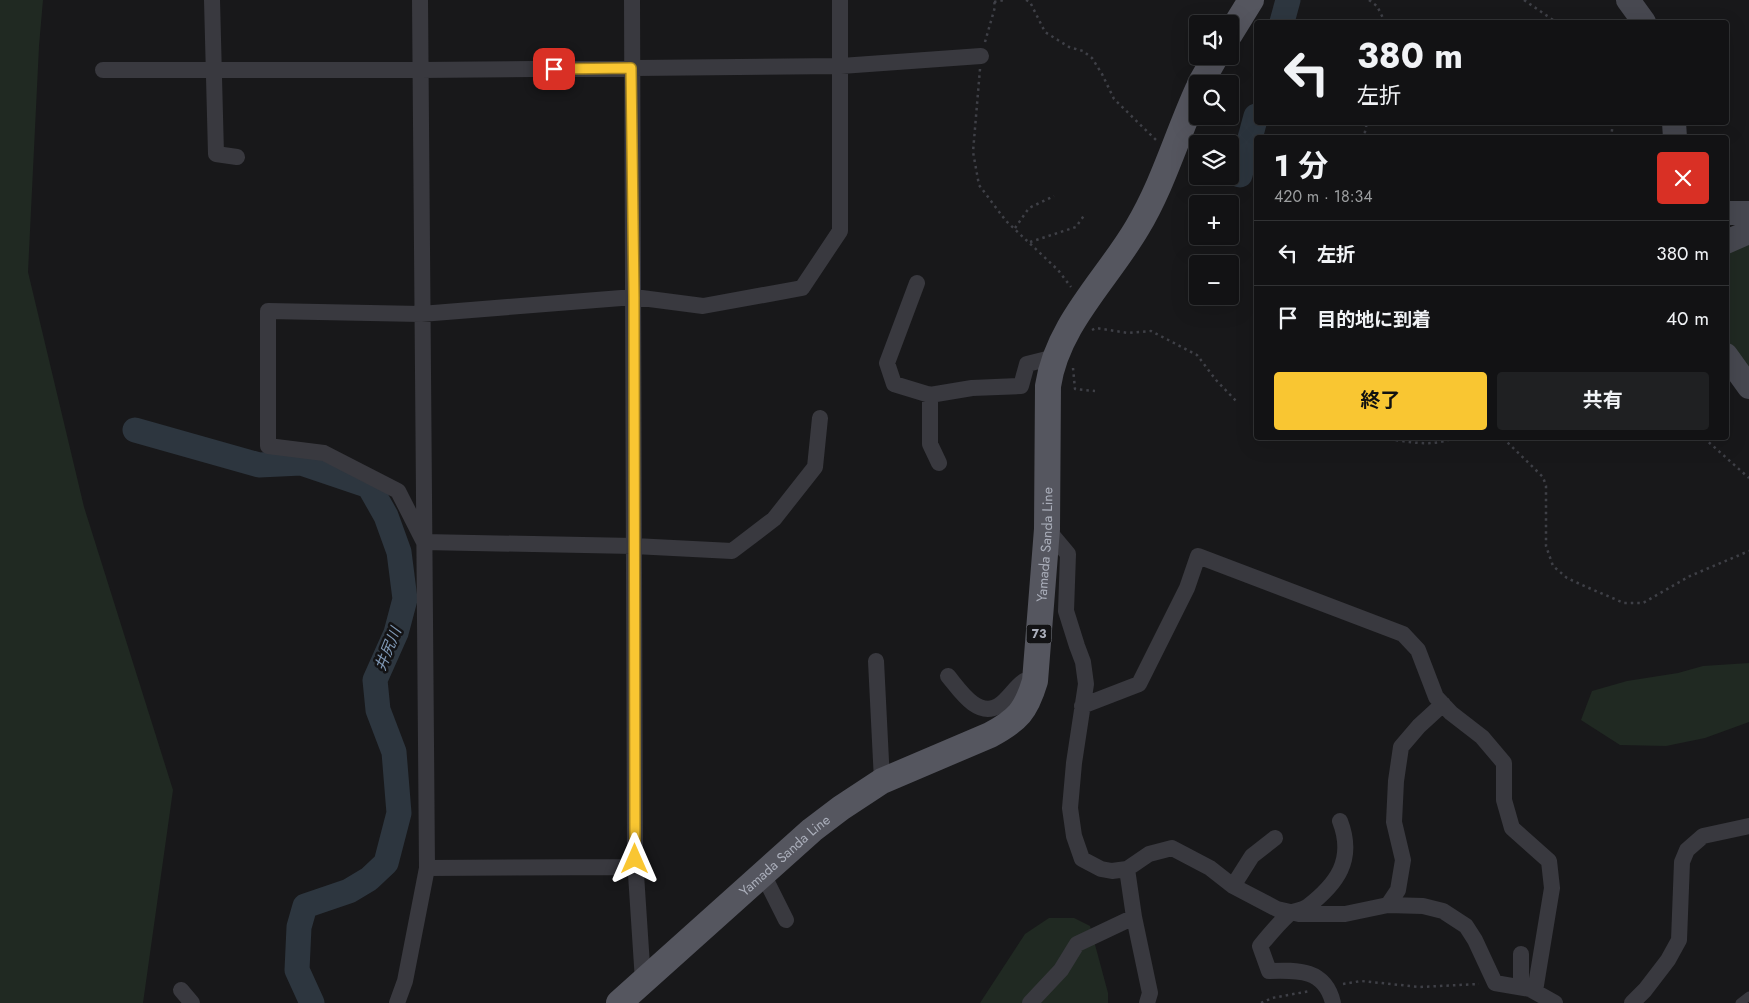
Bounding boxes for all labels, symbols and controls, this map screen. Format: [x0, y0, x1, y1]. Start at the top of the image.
map controls [1189, 15, 1239, 305]
button: sound [1189, 15, 1239, 65]
text: 380 m [1357, 31, 1463, 81]
icon: left [1274, 40, 1339, 105]
pin [533, 48, 575, 90]
icon: arrive [540, 55, 568, 83]
button: search [1189, 75, 1239, 125]
text: 左折 [1357, 79, 1401, 111]
button: layers [1189, 135, 1239, 185]
text: 1 分 [1274, 144, 1328, 187]
button: close [1657, 152, 1709, 204]
text: 420 m · 18:34 [1274, 185, 1373, 208]
button: + [1189, 195, 1239, 245]
icon: left [1274, 239, 1302, 267]
text: 380 m [1656, 240, 1709, 267]
text: 左折 [1317, 241, 1355, 268]
button: − [1189, 255, 1239, 305]
icon: arrive [1274, 304, 1302, 332]
text: 40 m [1666, 305, 1709, 332]
text: 目的地に到着 [1317, 306, 1431, 333]
button: 終了 [1274, 372, 1487, 430]
button: 共有 [1497, 372, 1709, 430]
street label: Yamada Sanda Line [1031, 487, 1057, 603]
water label: 井尻川 [369, 622, 407, 674]
road number: 73 [1026, 624, 1052, 644]
street label: Yamada Sanda Line [735, 810, 834, 901]
position arrow [608, 832, 660, 884]

